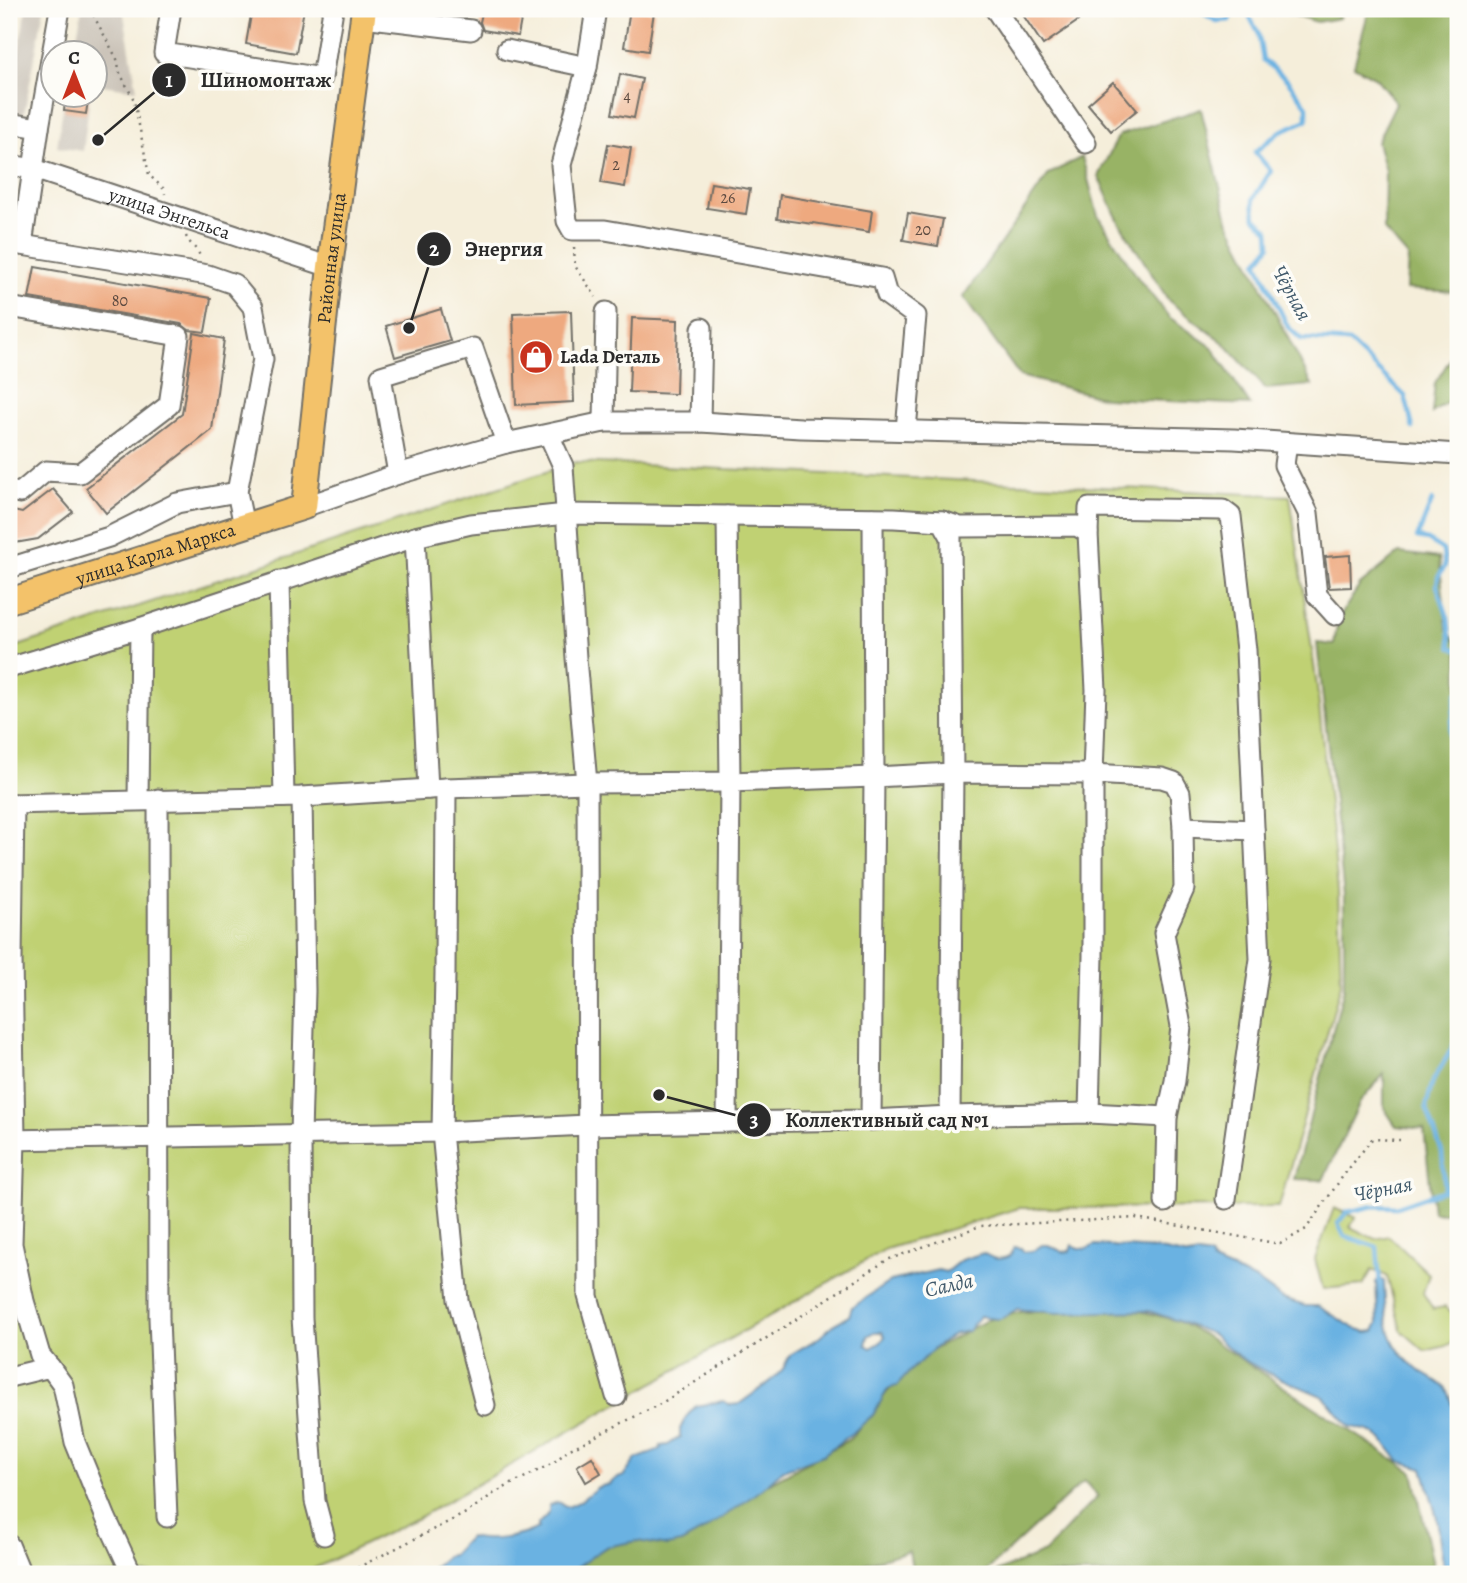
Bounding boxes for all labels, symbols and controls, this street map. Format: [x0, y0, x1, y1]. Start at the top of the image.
north arrow [38, 38, 108, 108]
text: С [68, 45, 80, 71]
callout: Шиномонтаж [152, 59, 346, 101]
text: 1 [165, 66, 173, 94]
text: Шиномонтаж [200, 66, 332, 94]
house number: 4 [623, 85, 631, 107]
house number: 2 [612, 154, 620, 176]
street label: улица Энгельса [104, 181, 234, 246]
house number: 26 [721, 187, 736, 209]
street label: Районная улица [311, 191, 353, 325]
house number: 20 [915, 219, 931, 241]
callout: Энергия [416, 228, 557, 270]
text: 2 [429, 235, 439, 263]
text: Энергия [465, 235, 543, 263]
water label: Чёрная [1265, 260, 1319, 326]
house number: 80 [112, 290, 128, 312]
shop icon: Lada Dеталь [517, 338, 555, 376]
place label: Lada Dеталь [560, 344, 660, 370]
street label: улица Карла Маркса [72, 517, 239, 592]
callout: Коллективный сад №1 [736, 1099, 1003, 1141]
text: 3 [749, 1106, 759, 1134]
text: Коллективный сад №1 [785, 1106, 989, 1134]
water label: Чёрная [1351, 1170, 1415, 1208]
water label: Салда [922, 1266, 976, 1304]

